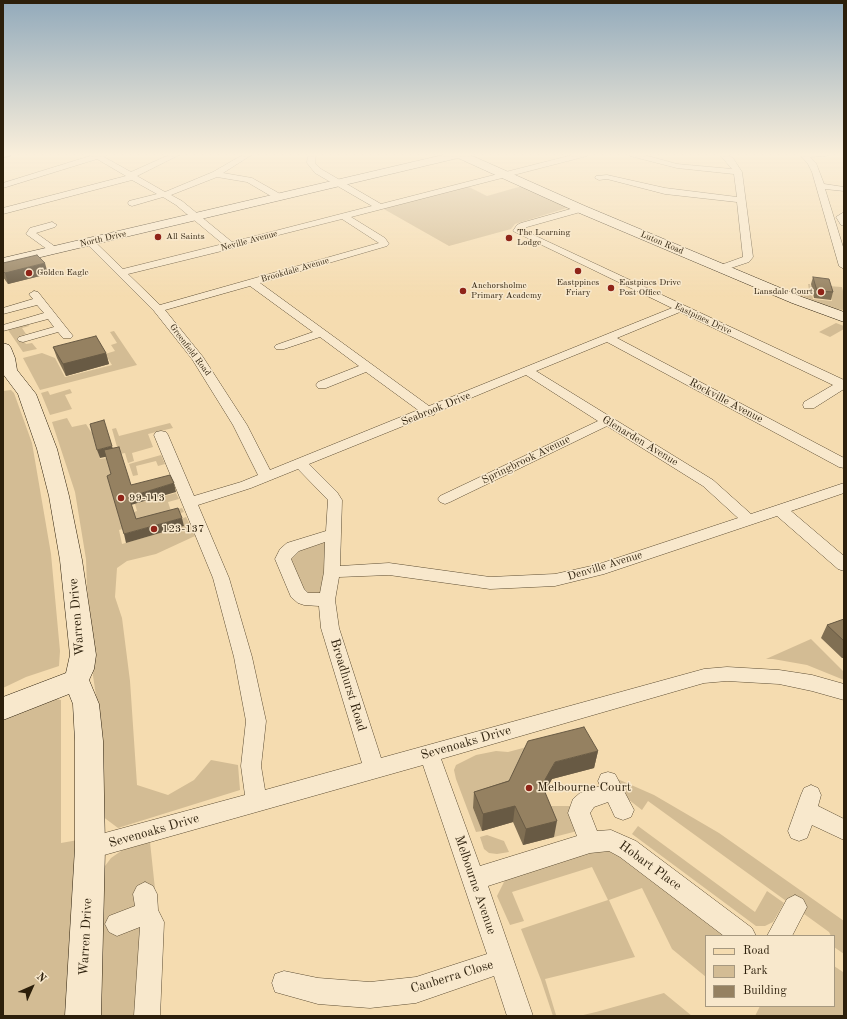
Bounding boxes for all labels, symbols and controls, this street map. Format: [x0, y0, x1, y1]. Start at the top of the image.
street label: North Drive [79, 228, 127, 250]
street label: Neville Avenue [219, 228, 279, 254]
place label: The Learning Lodge [517, 228, 570, 249]
street label: Luton Road [639, 229, 685, 257]
marker: All Saints [153, 232, 163, 242]
place label: All Saints [166, 232, 205, 242]
marker: The Learning Lodge [504, 233, 514, 243]
street label: Brookdale Avenue [260, 255, 330, 285]
marker: Eastppines Friary [573, 266, 583, 276]
marker: Golden Eagle [24, 268, 34, 278]
place label: Golden Eagle [37, 268, 89, 278]
place label: Eastppines Friary [557, 278, 599, 299]
place label: Eastpines Drive Post Office [619, 278, 681, 299]
place label: Anchorsholme Primary Academy [471, 281, 542, 302]
marker: Eastpines Drive Post Office [606, 283, 616, 293]
marker: Anchorsholme Primary Academy [458, 286, 468, 296]
place label: Lansdale Court [753, 287, 813, 297]
marker: Lansdale Court [816, 287, 826, 297]
street label: Eastpines Drive [673, 301, 733, 337]
street label: Greenfield Road [167, 322, 213, 378]
street label: Rockville Avenue [687, 376, 765, 426]
street label: Seabrook Drive [399, 389, 473, 429]
street label: Glenarden Avenue [599, 413, 681, 469]
street label: Springbrook Avenue [480, 433, 572, 487]
place label: 99-113 [129, 491, 165, 505]
marker: 99-113 [116, 493, 126, 503]
place label: 123-137 [162, 522, 204, 536]
marker: 123-137 [149, 524, 159, 534]
street label: Denville Avenue [566, 548, 644, 584]
street label: Warren Drive [66, 578, 88, 656]
street label: Broadhurst Road [326, 637, 370, 733]
street label: Sevenoaks Drive [419, 723, 513, 763]
place label: Melbourne Court [537, 780, 631, 796]
marker: Melbourne Court [524, 783, 534, 793]
street label: Sevenoaks Drive [107, 811, 201, 851]
street label: Melbourne Avenue [451, 833, 499, 937]
street label: Hobart Place [616, 838, 684, 894]
street label: Warren Drive [76, 898, 96, 976]
legend [705, 935, 835, 1007]
text: Road [743, 945, 770, 957]
street label: Canberra Close [409, 957, 495, 997]
text: Park [743, 965, 768, 977]
north arrow [12, 967, 52, 1007]
text: N [34, 971, 48, 985]
text: Building [743, 985, 787, 997]

